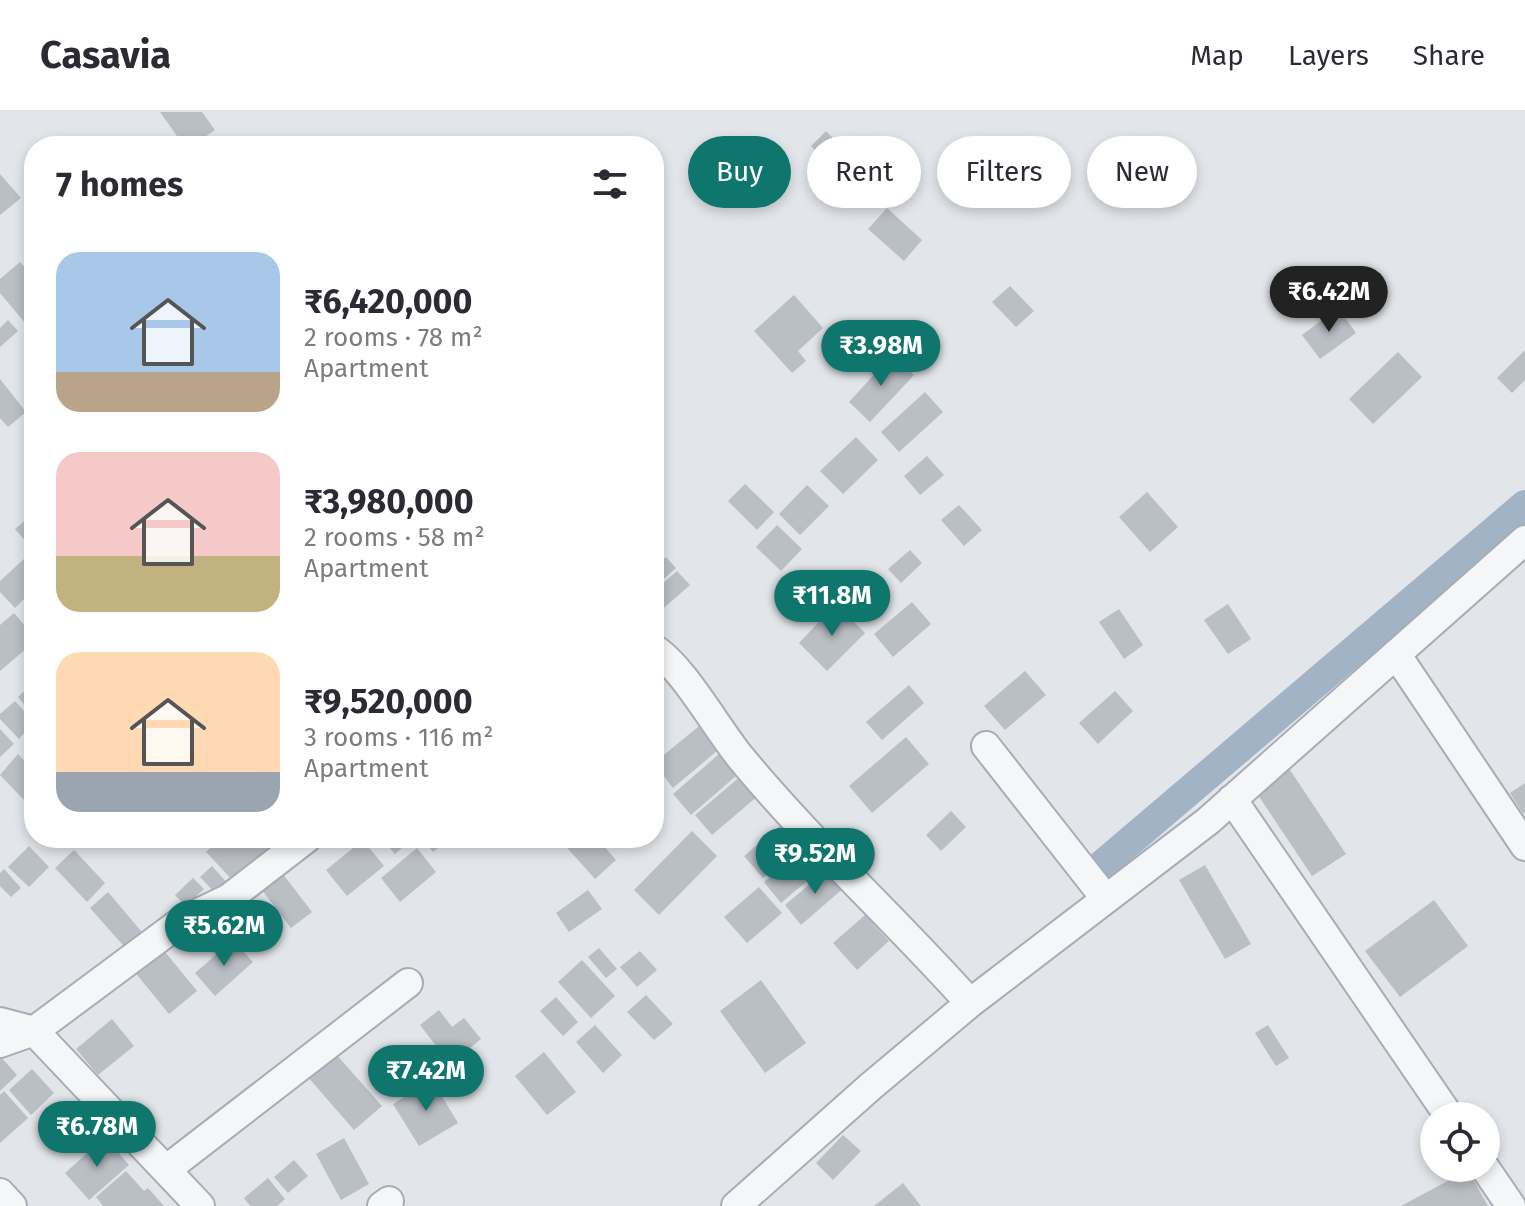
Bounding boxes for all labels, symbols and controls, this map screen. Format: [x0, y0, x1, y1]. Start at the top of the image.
text: Casavia [40, 32, 171, 78]
text: Map [1190, 39, 1244, 72]
text: Layers [1288, 39, 1369, 72]
text: Share [1413, 39, 1485, 72]
chip: Buy [688, 136, 791, 208]
chip: Rent [807, 136, 921, 208]
chip: Filters [937, 136, 1071, 208]
chip: New [1087, 136, 1197, 208]
icon: filters [588, 162, 632, 206]
text: 7 homes [56, 164, 183, 205]
pin: ₹6.42M [1264, 266, 1394, 334]
text: ₹6.42M [1288, 276, 1370, 307]
text: ₹6,420,000 [304, 281, 472, 322]
icon: home [120, 284, 216, 380]
pin: ₹3.98M [816, 320, 946, 388]
text: 2 rooms · 78 m² [304, 322, 483, 353]
text: ₹3.98M [839, 330, 923, 361]
text: Apartment [304, 353, 429, 384]
text: ₹3,980,000 [304, 481, 474, 522]
icon: home [120, 484, 216, 580]
text: 2 rooms · 58 m² [304, 522, 485, 553]
text: Apartment [304, 553, 429, 584]
pin: ₹11.8M [767, 570, 897, 638]
text: ₹11.8M [792, 580, 872, 611]
text: ₹9,520,000 [304, 681, 473, 722]
icon: home [120, 684, 216, 780]
text: 3 rooms · 116 m² [304, 722, 493, 753]
text: Apartment [304, 753, 429, 784]
pin: ₹9.52M [750, 828, 880, 896]
text: ₹9.52M [774, 838, 856, 869]
pin: ₹5.62M [159, 900, 289, 968]
text: ₹5.62M [183, 910, 265, 941]
pin: ₹7.42M [361, 1045, 491, 1113]
text: ₹7.42M [386, 1055, 466, 1086]
pin: ₹6.78M [32, 1101, 162, 1169]
map controls [1420, 1102, 1500, 1182]
button: locate [1420, 1102, 1500, 1182]
text: ₹6.78M [56, 1111, 138, 1142]

